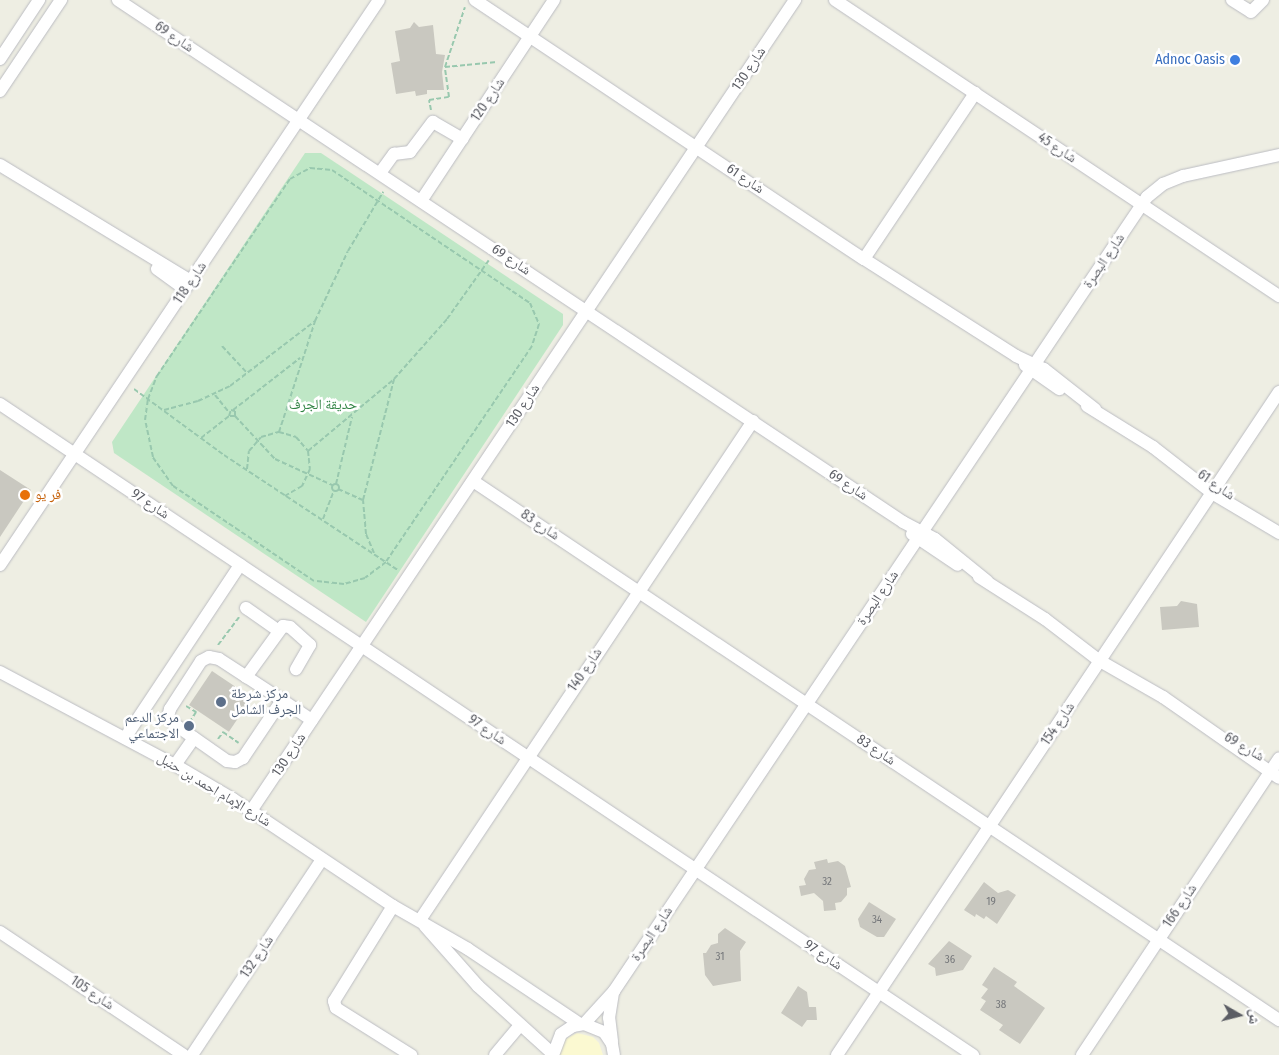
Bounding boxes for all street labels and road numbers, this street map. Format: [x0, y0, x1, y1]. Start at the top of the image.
street label: شارع 69 [151, 18, 197, 56]
street label: شارع 130 [728, 44, 770, 94]
street label: شارع 120 [467, 75, 509, 125]
street label: شارع 45 [1034, 129, 1080, 167]
street label: شارع 61 [723, 160, 767, 198]
street label: شارع البصرة [1080, 230, 1128, 292]
street label: شارع 69 [488, 241, 534, 279]
street label: شارع 118 [170, 259, 210, 307]
street label: شارع 130 [502, 381, 544, 431]
street label: شارع 69 [825, 466, 871, 504]
street label: شارع 61 [1194, 466, 1238, 504]
street label: شارع 97 [128, 485, 172, 523]
street label: شارع 83 [517, 506, 563, 544]
street label: شارع البصرة [854, 567, 902, 629]
street label: شارع 140 [564, 645, 606, 695]
street label: شارع 154 [1037, 699, 1079, 749]
street label: شارع 97 [465, 711, 509, 749]
street label: شارع 69 [1221, 729, 1267, 765]
street label: شارع 130 [268, 730, 310, 780]
street label: شارع 83 [853, 731, 899, 769]
street label: شارع الإمام احمد بن حنبل [154, 750, 274, 830]
street label: شارع 166 [1159, 881, 1201, 931]
street label: شارع البصرة [628, 903, 676, 965]
street label: شارع 132 [237, 933, 277, 981]
street label: شارع 97 [801, 936, 845, 974]
street label: شارع 105 [67, 972, 117, 1014]

